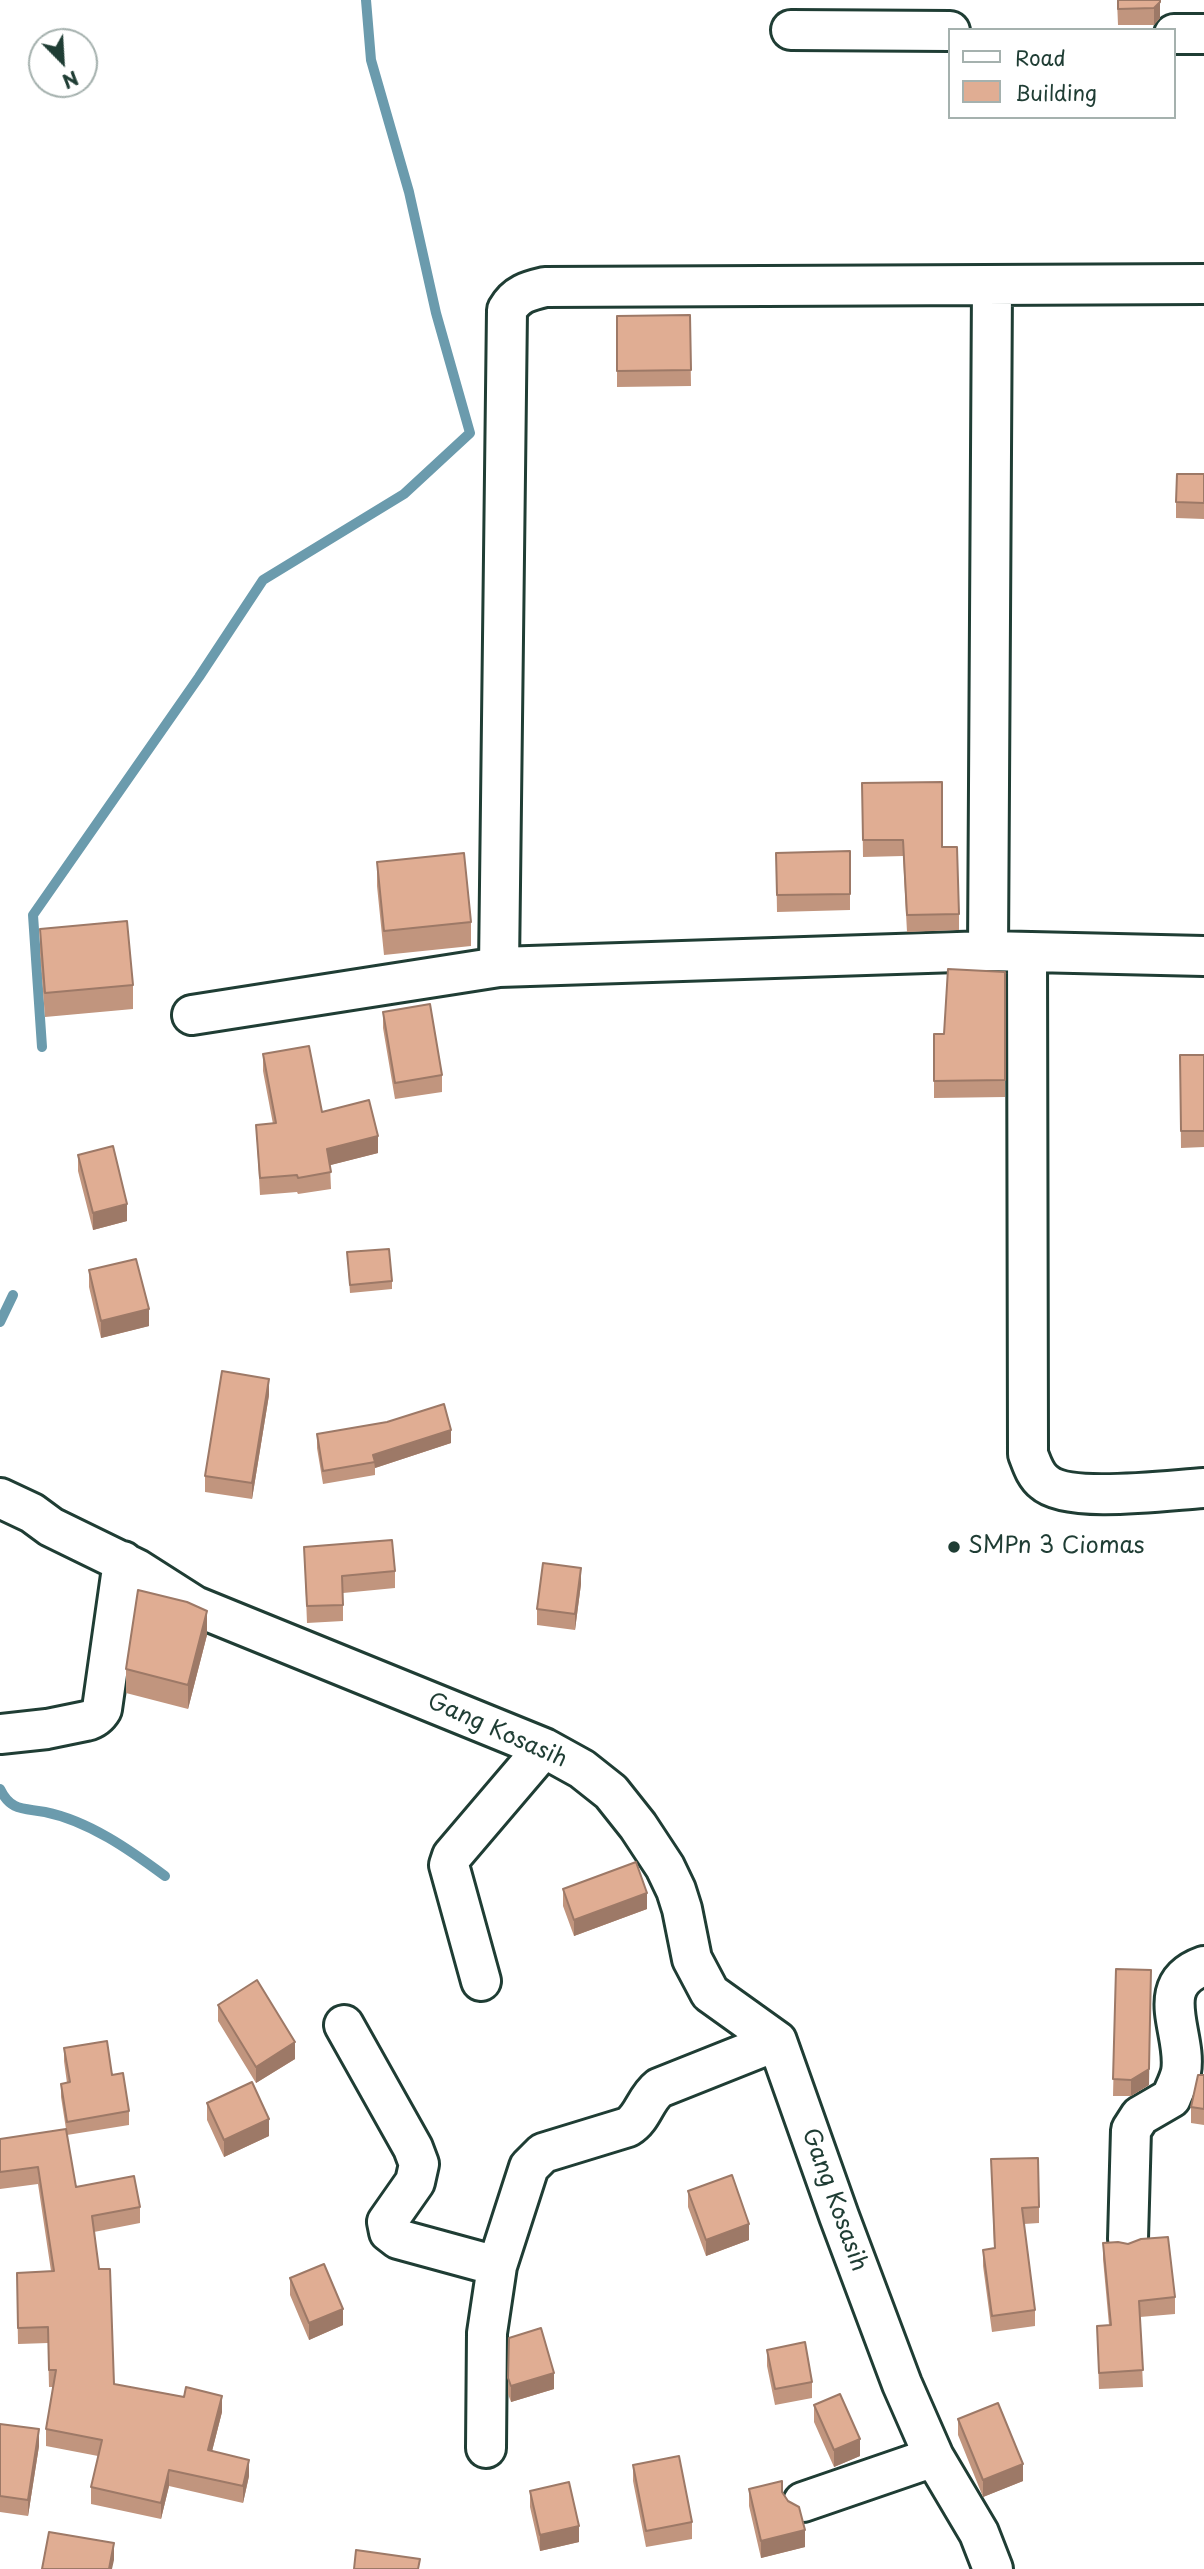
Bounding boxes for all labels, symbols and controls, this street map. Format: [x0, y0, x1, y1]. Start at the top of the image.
north arrow [28, 28, 98, 98]
legend [948, 28, 1176, 119]
text: Road [1015, 41, 1066, 73]
text: N [58, 65, 83, 96]
text: Building [1015, 76, 1097, 108]
place label: SMPn 3 Ciomas [968, 1533, 1144, 1561]
marker: SMPn 3 Ciomas [946, 1539, 962, 1555]
street label: Gang Kosasih [423, 1688, 571, 1774]
street label: Gang Kosasih [795, 2125, 873, 2275]

